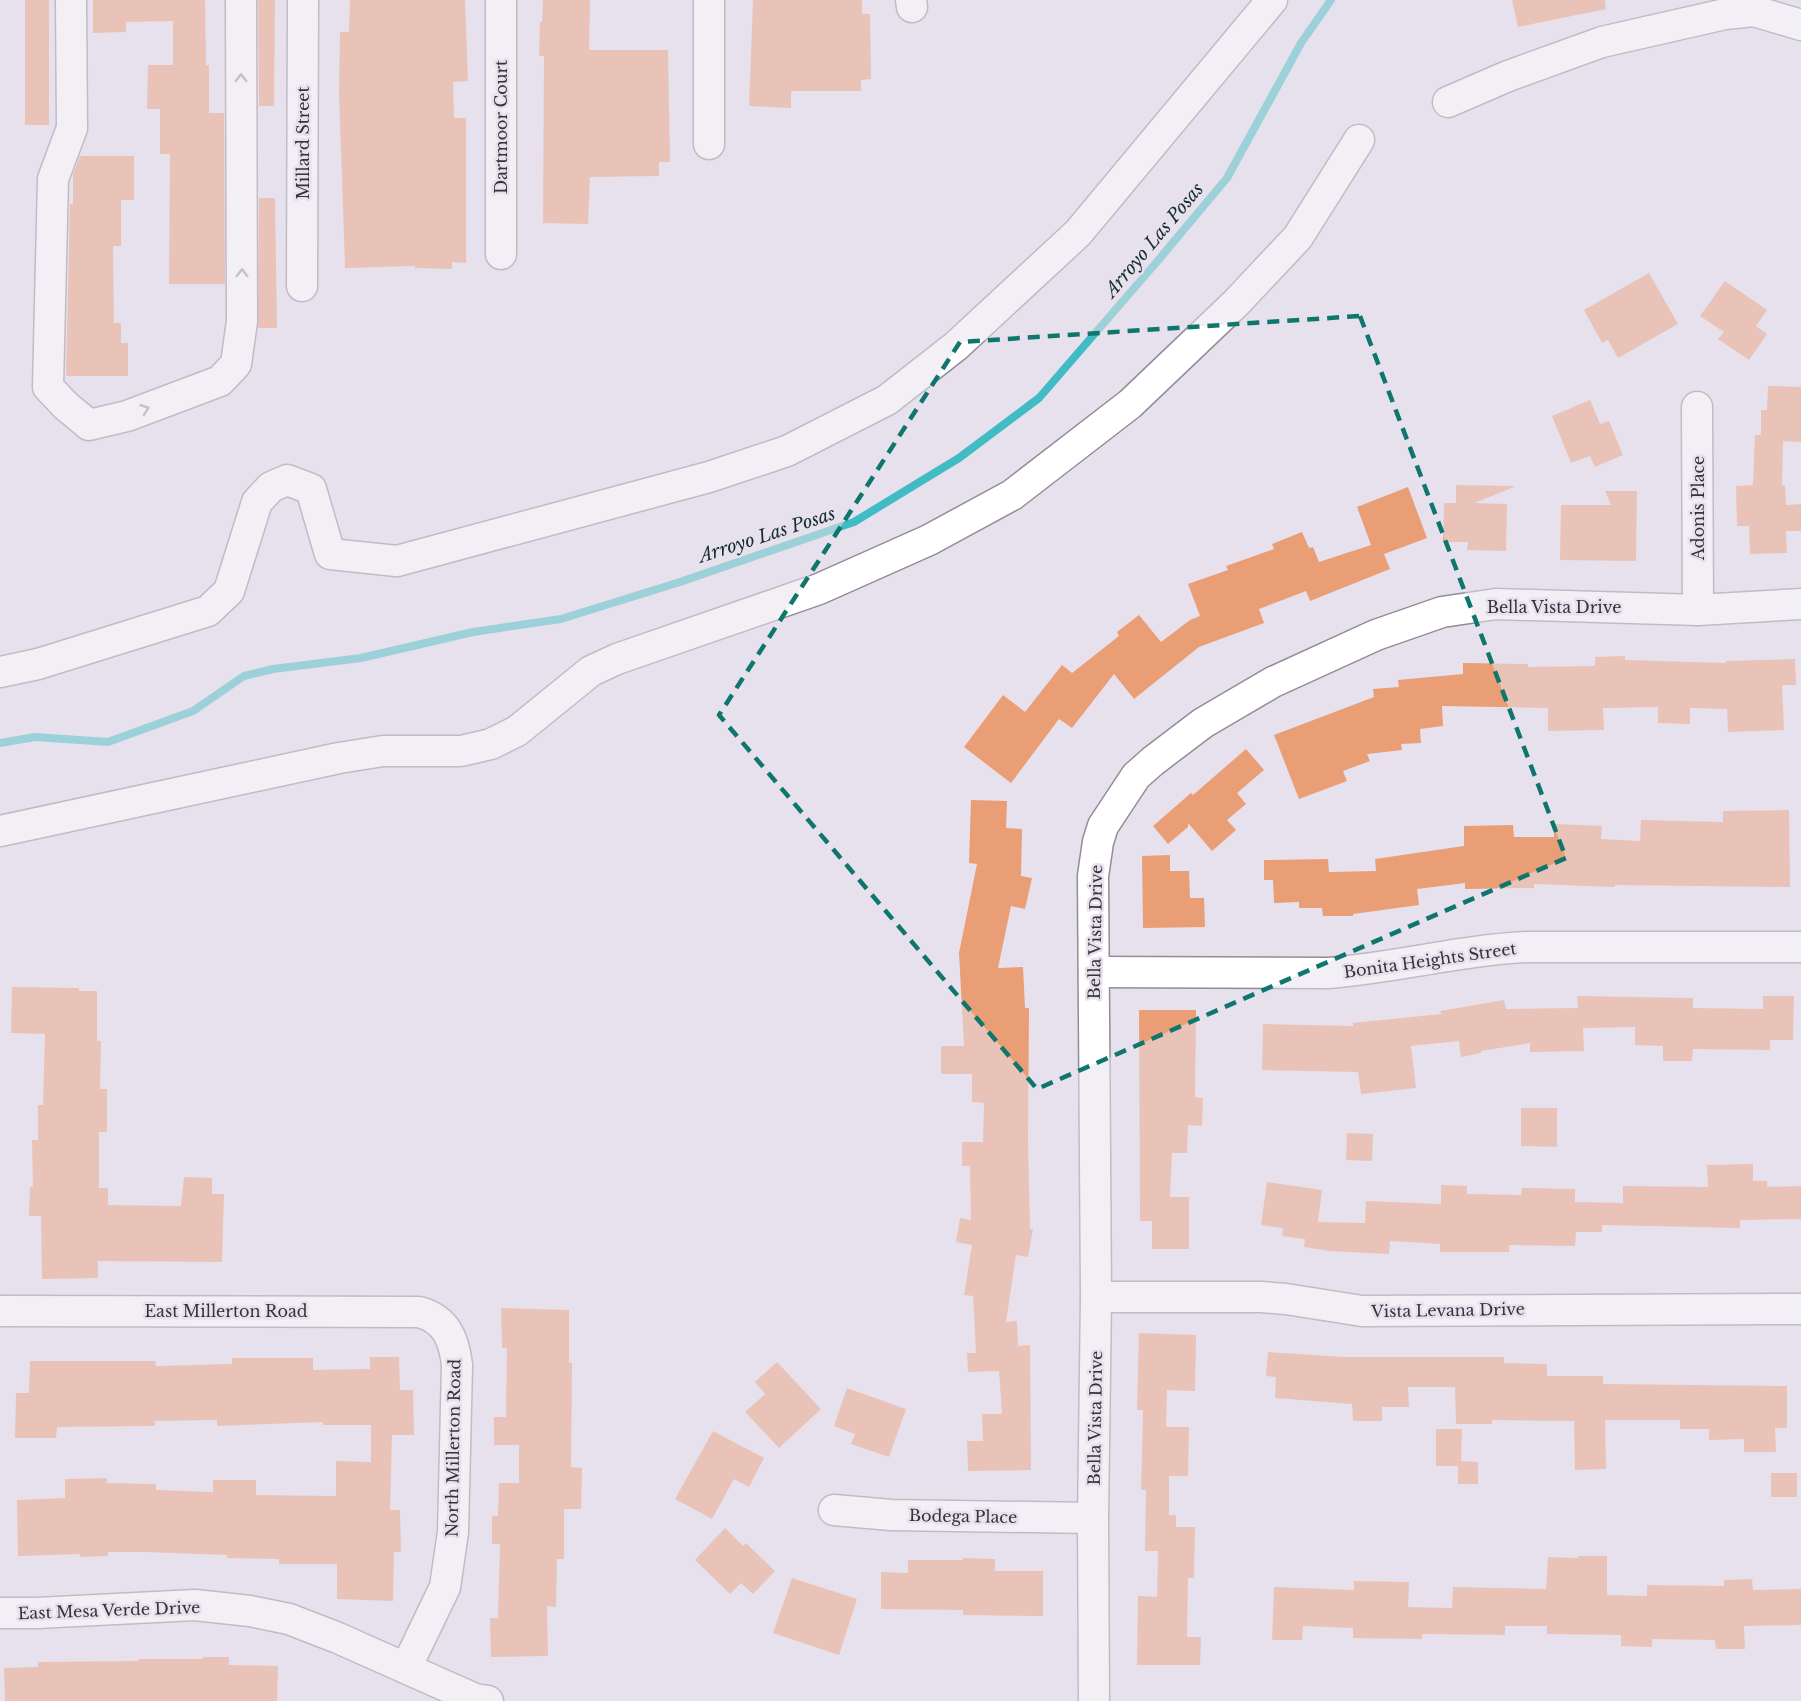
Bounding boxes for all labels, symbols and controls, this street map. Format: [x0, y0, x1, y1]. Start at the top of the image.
street label: Dartmoor Court [491, 60, 511, 194]
one-way arrow [235, 74, 247, 83]
street label: Millard Street [293, 86, 313, 200]
water label: Arroyo Las Posas [1099, 178, 1208, 303]
one-way arrow [236, 269, 248, 278]
one-way arrow [139, 404, 150, 416]
street label: Adonis Place [1688, 456, 1708, 561]
water label: Arroyo Las Posas [694, 503, 838, 568]
street label: Bella Vista Drive [1487, 597, 1621, 617]
street label: Bella Vista Drive [1084, 865, 1106, 999]
street label: Bonita Heights Street [1342, 938, 1518, 982]
street label: Vista Levana Drive [1370, 1299, 1525, 1321]
street label: East Millerton Road [144, 1301, 308, 1321]
street label: Bella Vista Drive [1084, 1351, 1106, 1485]
street label: North Millerton Road [441, 1358, 465, 1537]
street label: Bodega Place [909, 1505, 1017, 1527]
street label: East Mesa Verde Drive [17, 1597, 201, 1623]

